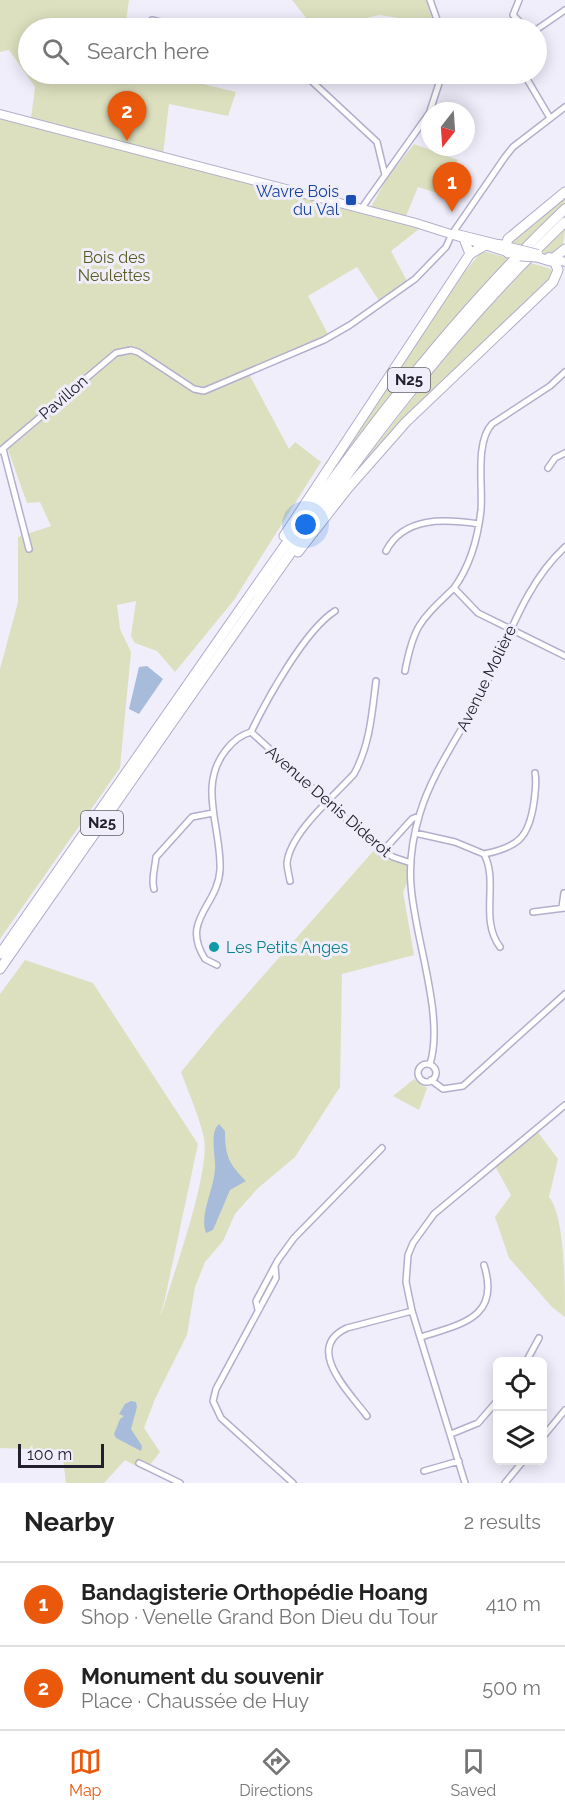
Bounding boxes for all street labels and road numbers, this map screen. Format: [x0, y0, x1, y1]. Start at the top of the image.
road number: N25 [388, 368, 430, 392]
street label: Pavillon [35, 371, 91, 424]
street label: Avenue Molière [453, 622, 520, 734]
street label: Avenue Denis Diderot [262, 742, 396, 861]
road number: N25 [81, 811, 123, 835]

